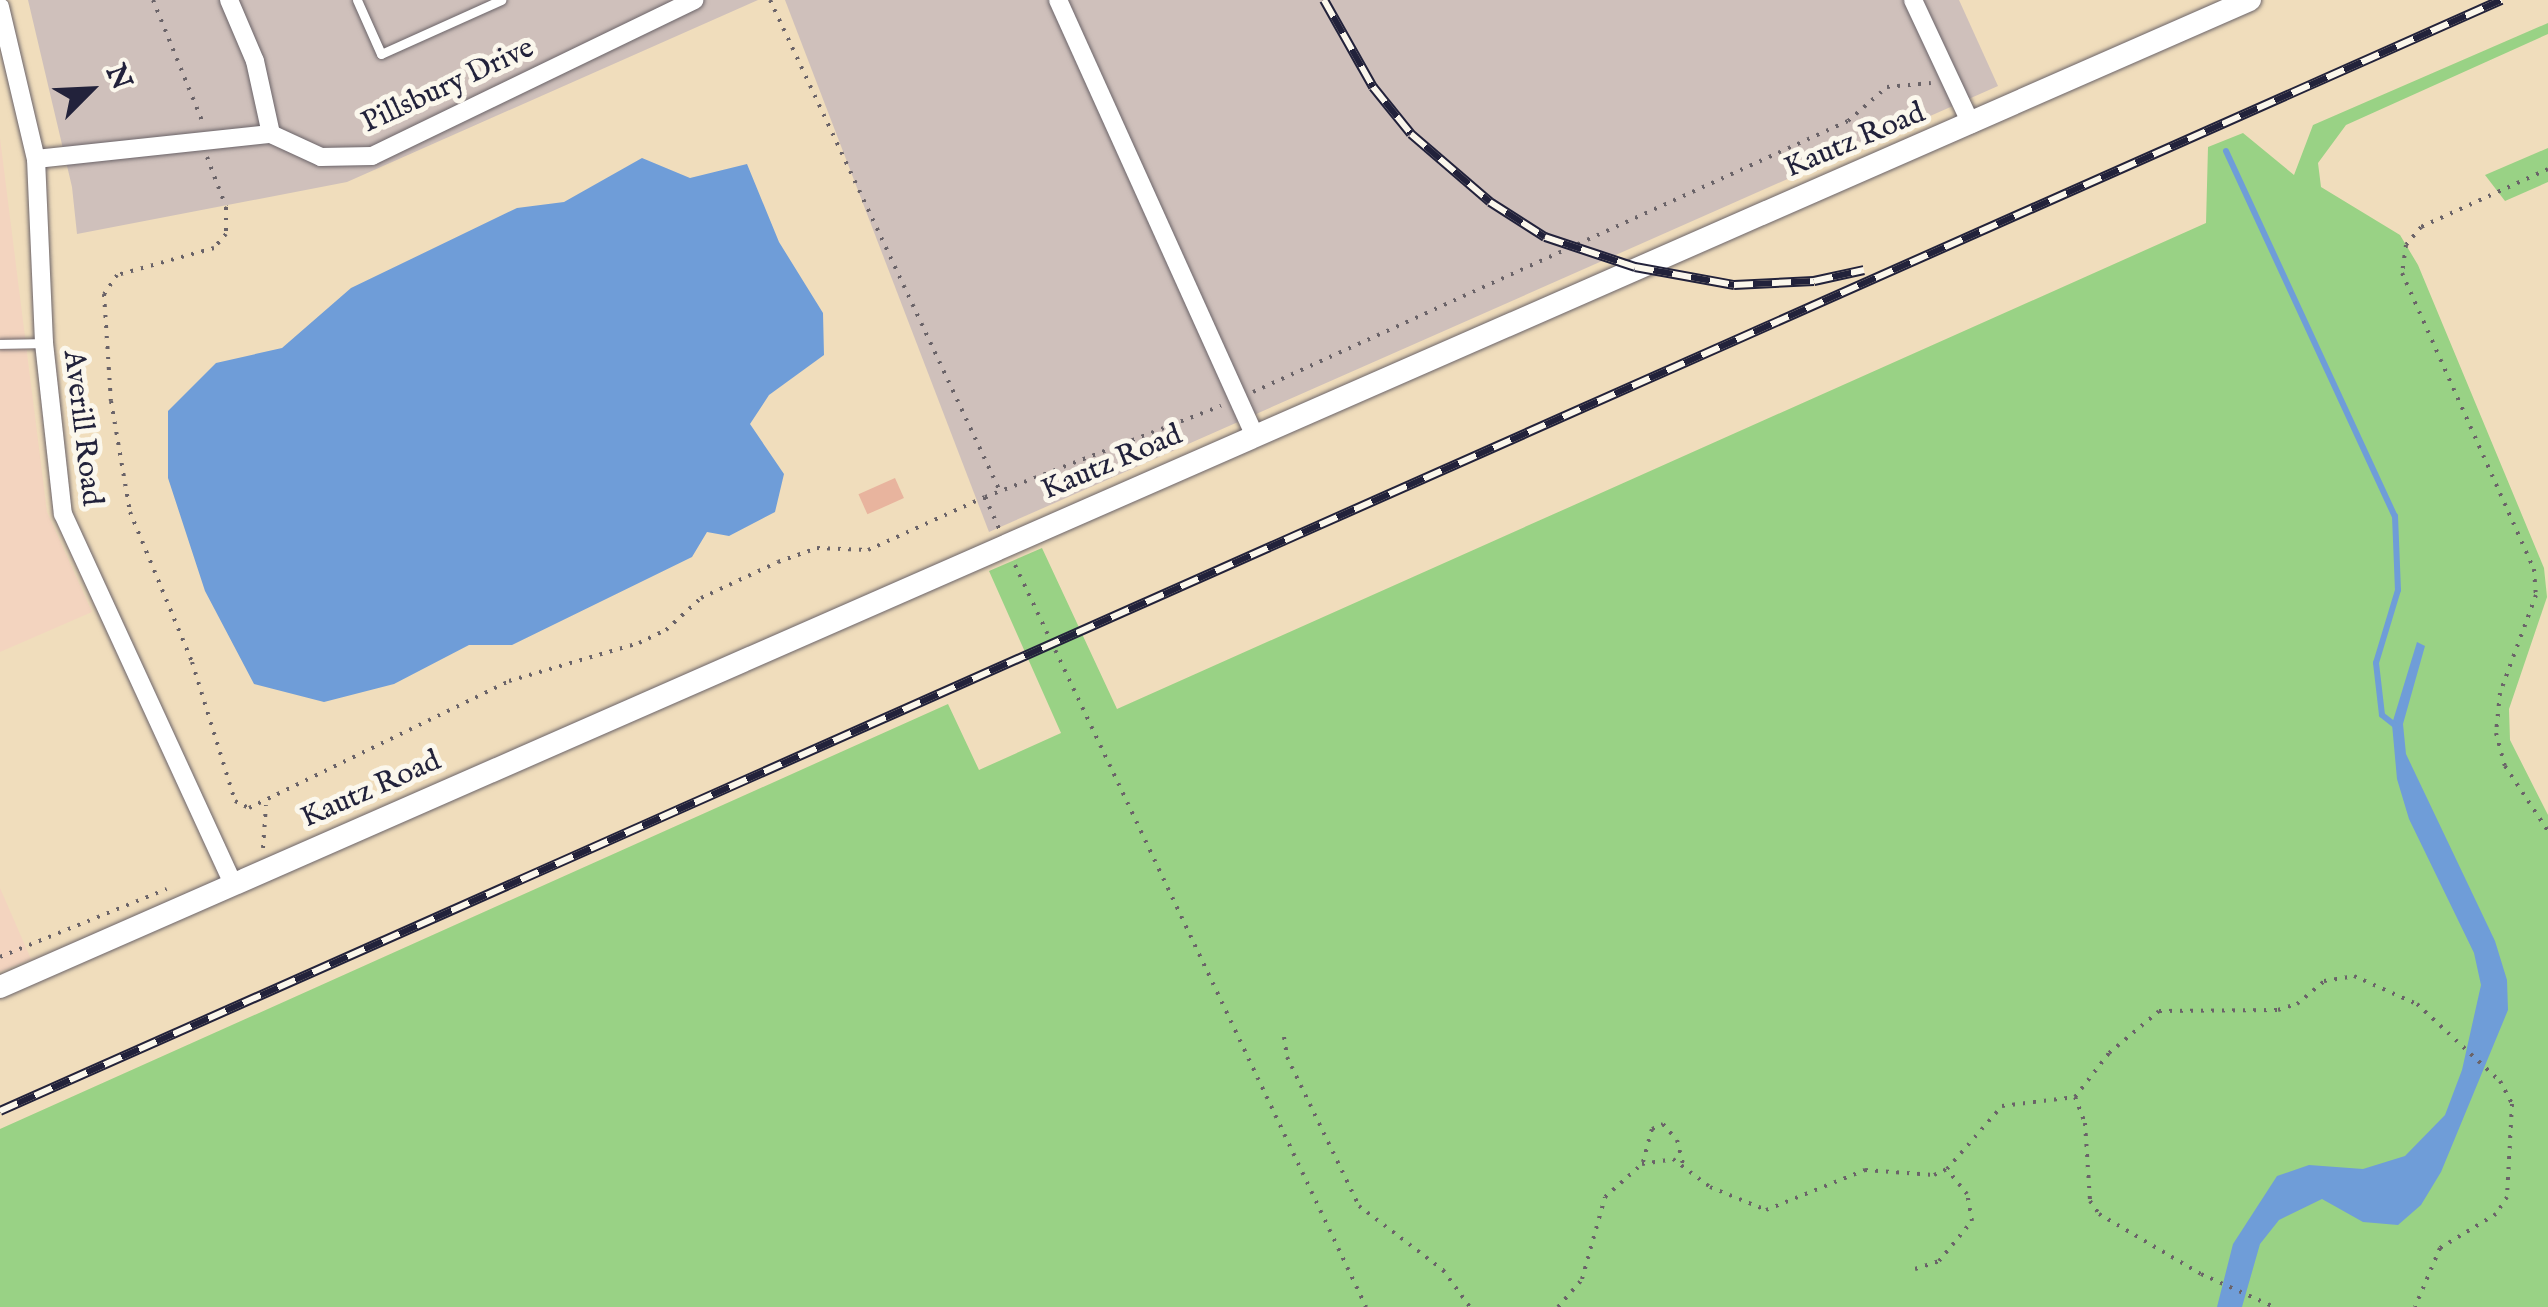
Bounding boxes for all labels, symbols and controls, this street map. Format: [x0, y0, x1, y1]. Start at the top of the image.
street label: Pillsbury Drive [356, 30, 540, 142]
north arrow [40, 40, 140, 140]
text: N [97, 59, 139, 96]
street label: Kautz Road [1780, 95, 1930, 187]
street label: Averill Road [55, 348, 109, 508]
street label: Kautz Road [1037, 417, 1187, 509]
street label: Kautz Road [296, 743, 446, 837]

